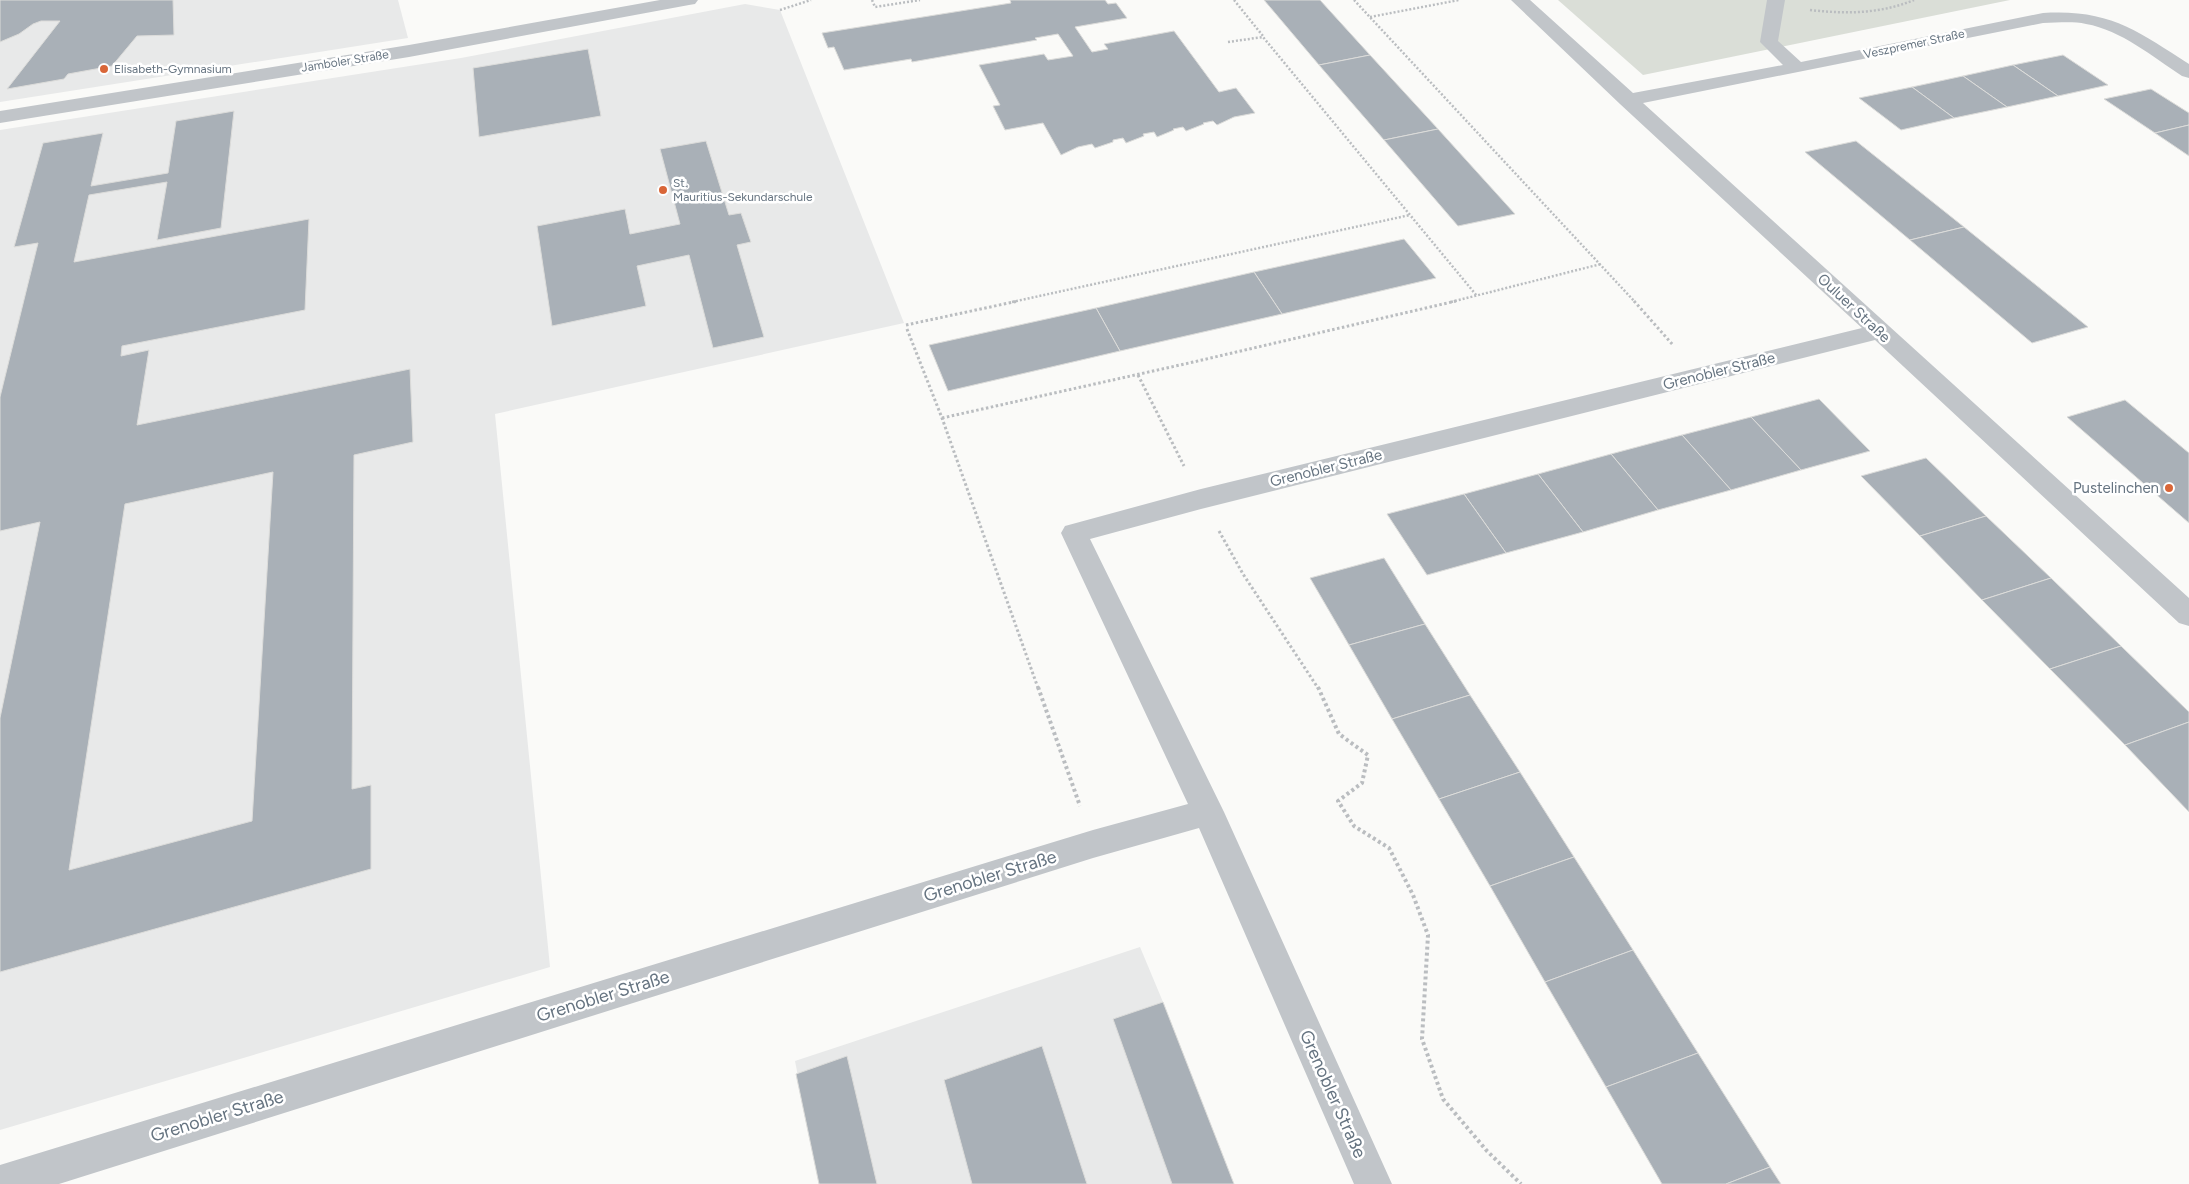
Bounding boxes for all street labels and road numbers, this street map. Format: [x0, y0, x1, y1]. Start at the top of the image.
street label: Veszpremer Straße [1862, 26, 1966, 62]
street label: Jamboler Straße [300, 47, 390, 75]
street label: Ouluer Straße [1814, 270, 1894, 346]
street label: Grenobler Straße [1661, 348, 1777, 394]
street label: Grenobler Straße [1268, 445, 1384, 491]
street label: Grenobler Straße [921, 845, 1059, 907]
street label: Grenobler Straße [534, 965, 672, 1027]
street label: Grenobler Straße [1295, 1026, 1371, 1162]
street label: Grenobler Straße [148, 1085, 286, 1147]

